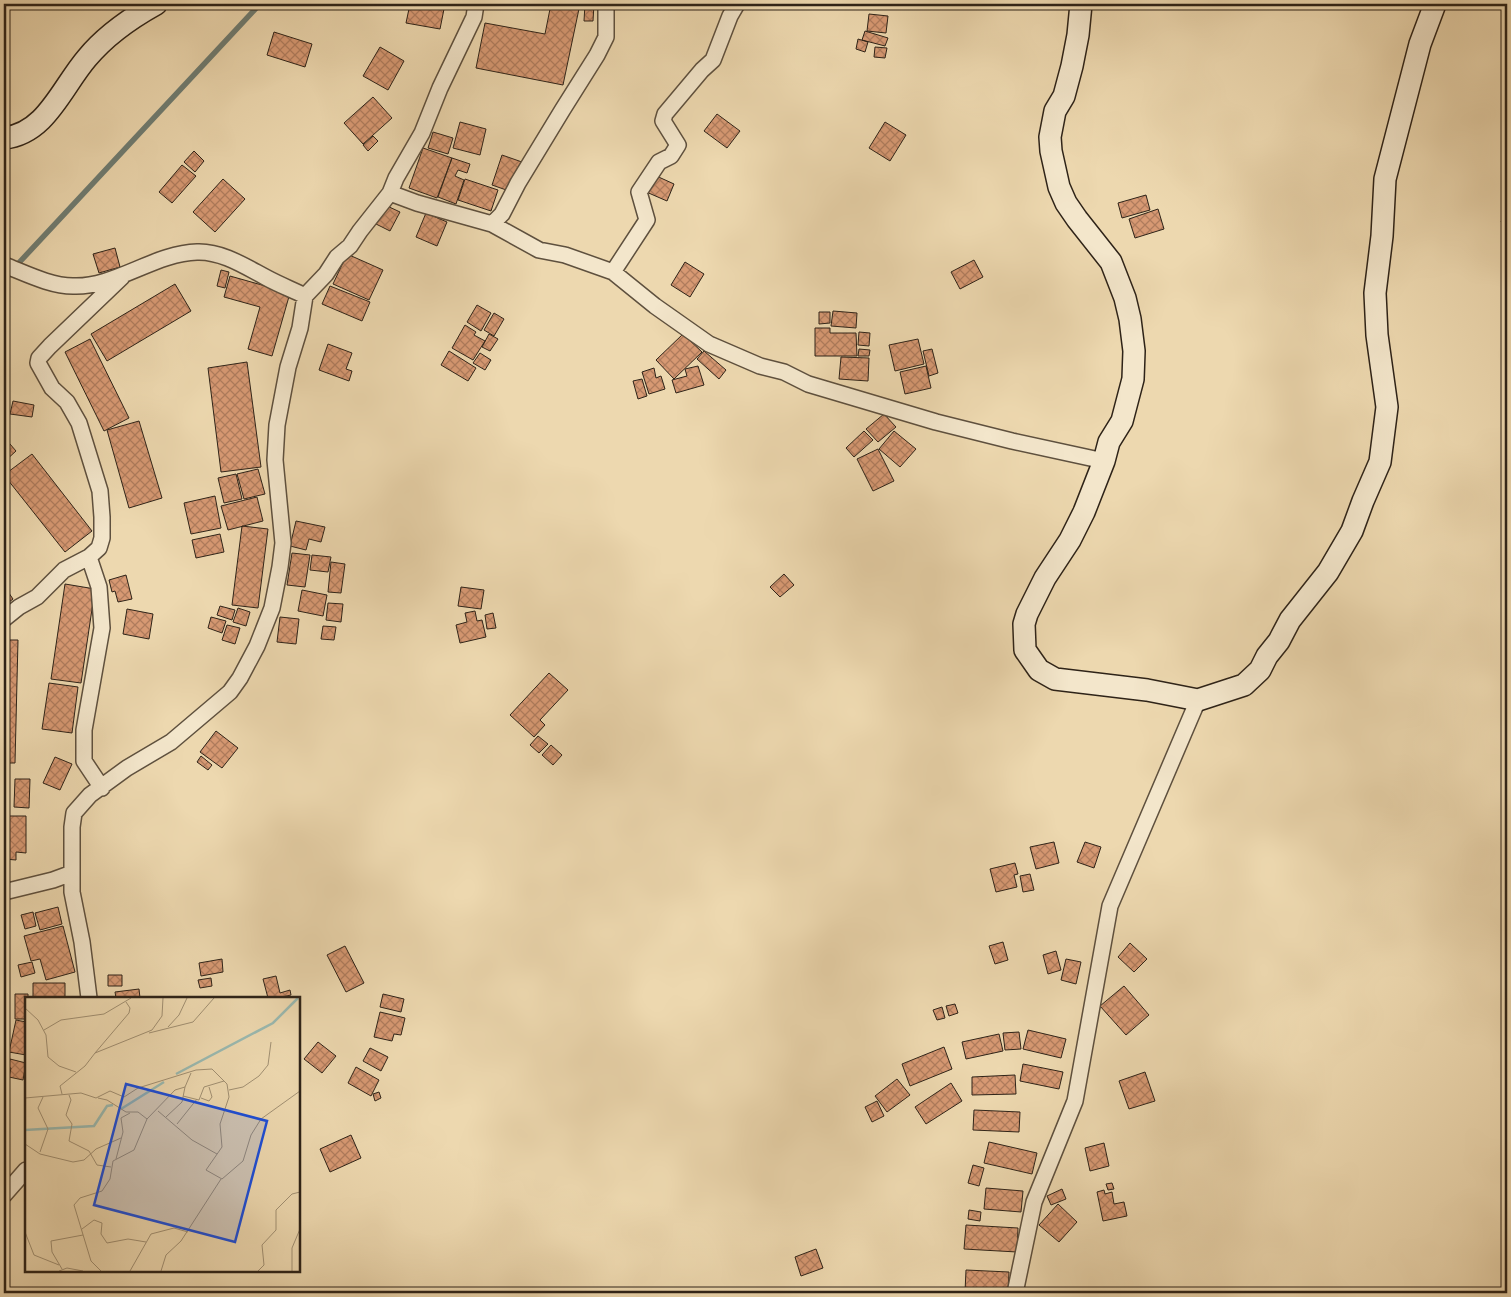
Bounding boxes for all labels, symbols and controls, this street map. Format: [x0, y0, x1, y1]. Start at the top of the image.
inset map [25, 997, 300, 1272]

